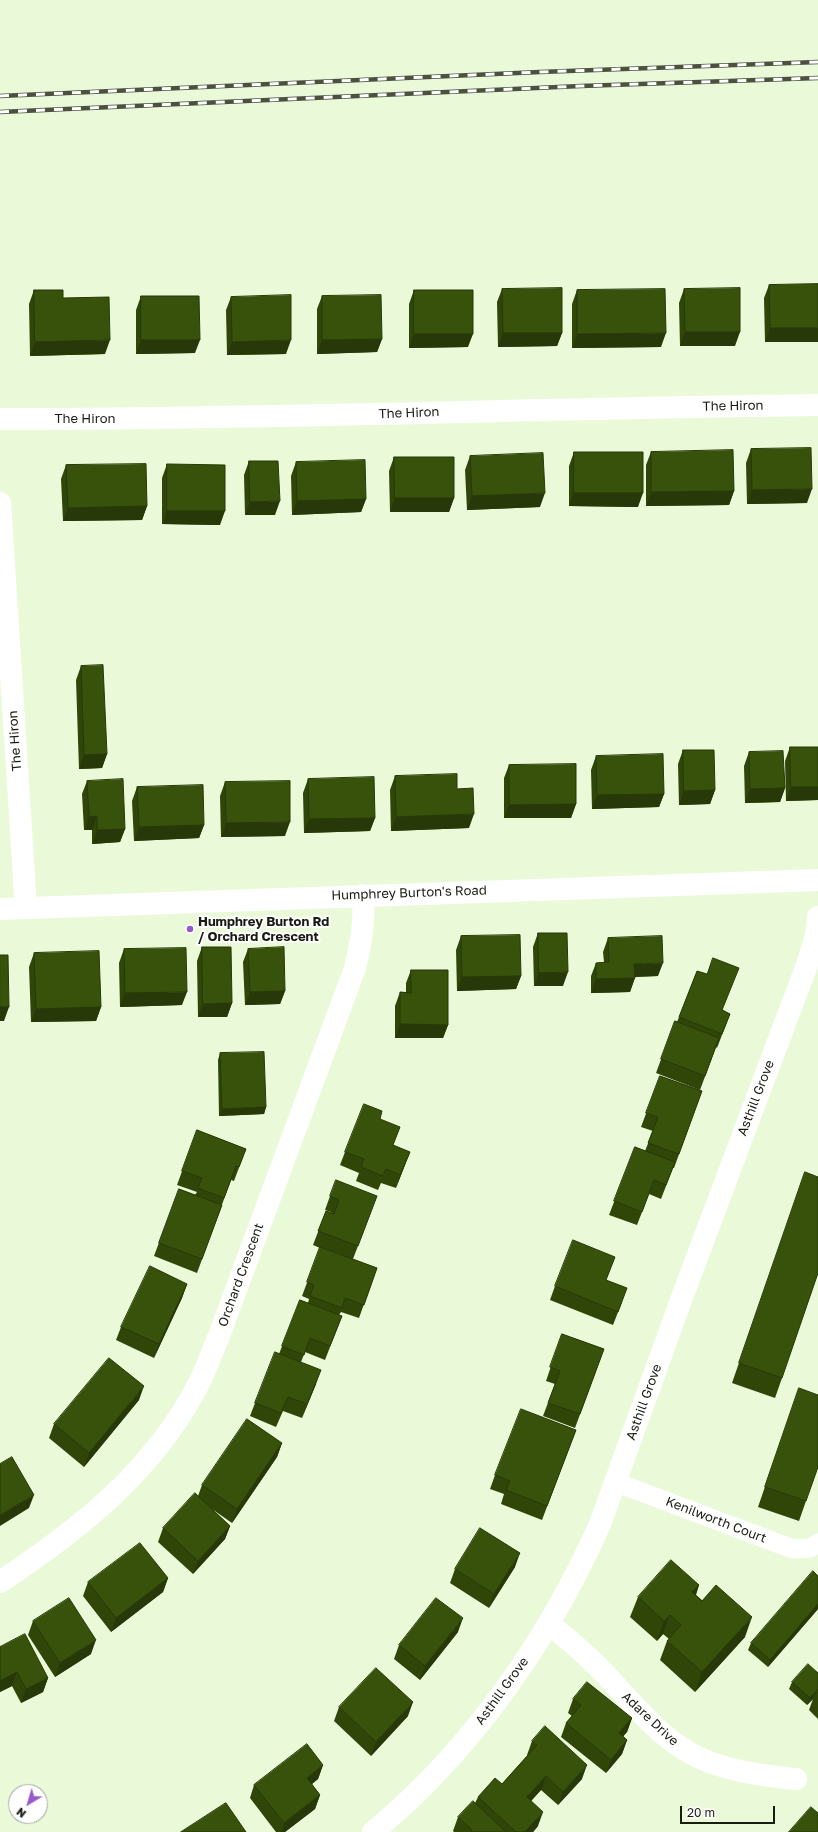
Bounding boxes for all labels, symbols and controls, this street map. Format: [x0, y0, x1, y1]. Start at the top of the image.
street label: The Hiron [702, 398, 764, 414]
street label: The Hiron [378, 404, 440, 422]
street label: The Hiron [55, 411, 115, 427]
street label: The Hiron [5, 710, 25, 772]
street label: Humphrey Burton's Road [331, 882, 487, 904]
place label: Humphrey Burton Rd / Orchard Crescent [198, 914, 329, 945]
marker: Humphrey Burton Rd / Orchard Crescent [185, 924, 195, 934]
street label: Asthill Grove [734, 1058, 778, 1138]
street label: Orchard Crescent [215, 1221, 267, 1329]
street label: Asthill Grove [623, 1362, 665, 1442]
street label: Kenilworth Court [663, 1494, 769, 1546]
street label: Asthill Grove [472, 1654, 532, 1728]
street label: Adare Drive [618, 1689, 682, 1749]
north arrow [8, 1784, 48, 1824]
scale bar [682, 1798, 777, 1824]
text: N [14, 1805, 28, 1821]
text: 20 m [687, 1805, 715, 1820]

